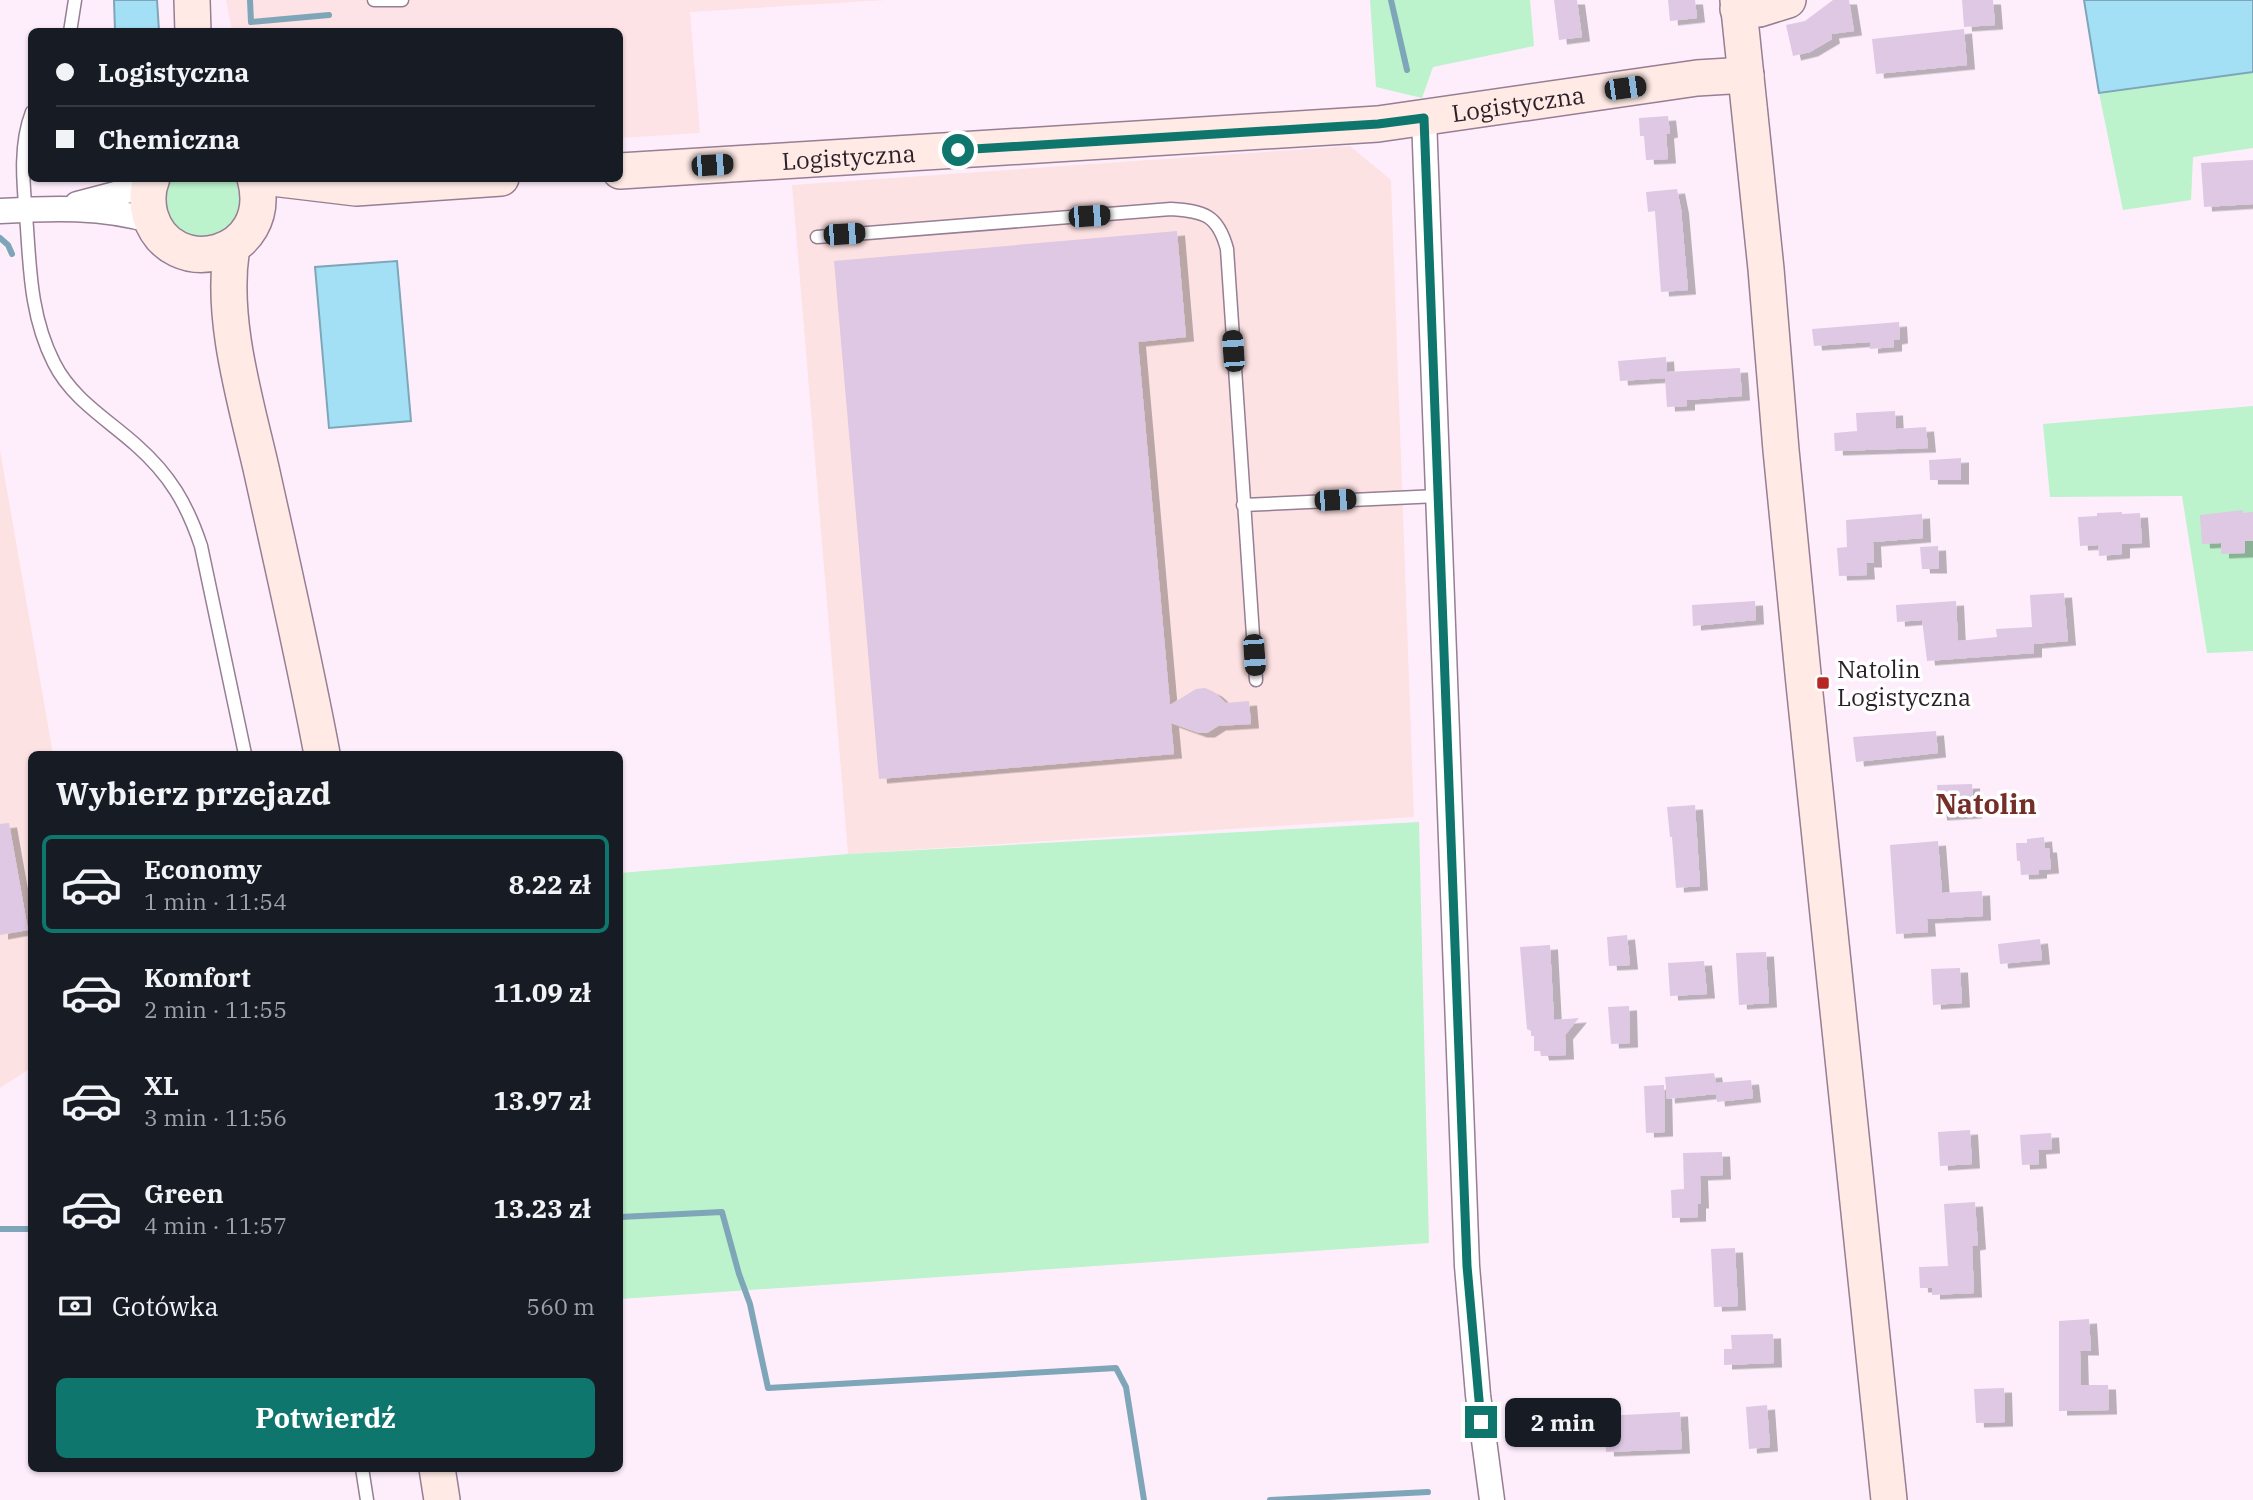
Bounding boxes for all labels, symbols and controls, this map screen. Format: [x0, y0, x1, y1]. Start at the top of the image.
text: Logistyczna [98, 55, 249, 89]
car [1603, 75, 1648, 101]
street label: Logistyczna [1449, 78, 1587, 129]
text: Chemiczna [98, 122, 240, 156]
route start [942, 134, 974, 166]
street label: Logistyczna [781, 137, 916, 177]
car [691, 153, 734, 177]
car [1068, 204, 1111, 228]
car [823, 222, 866, 246]
car [1222, 329, 1245, 373]
car [1314, 488, 1357, 512]
car [1243, 633, 1266, 677]
place label: Natolin Logistyczna [1837, 653, 1971, 713]
marker: Natolin Logistyczna [1815, 675, 1831, 691]
text: Wybierz przejazd [56, 772, 331, 814]
district label: Natolin [1935, 785, 2037, 822]
text: Economy [144, 852, 262, 886]
icon: car [60, 853, 123, 916]
text: 8.22 zł [509, 867, 591, 901]
text: 1 min · 11:54 [144, 886, 287, 916]
text: Komfort [144, 960, 251, 994]
icon: car [60, 961, 123, 1024]
text: 11.09 zł [493, 975, 591, 1009]
text: 2 min · 11:55 [144, 994, 287, 1024]
text: XL [144, 1068, 179, 1102]
icon: car [60, 1069, 123, 1132]
text: 13.97 zł [493, 1083, 591, 1117]
text: 3 min · 11:56 [144, 1102, 287, 1132]
text: Green [144, 1176, 224, 1210]
icon: car [60, 1177, 123, 1240]
text: 13.23 zł [493, 1191, 591, 1225]
text: 4 min · 11:57 [144, 1210, 287, 1240]
icon: cash [56, 1287, 94, 1325]
text: Gotówka [112, 1289, 219, 1323]
text: 560 m [526, 1291, 595, 1321]
button: Potwierdź [56, 1378, 595, 1458]
callout: 2 min [1506, 1398, 1621, 1446]
route end [1465, 1406, 1497, 1438]
text: 2 min [1531, 1407, 1595, 1437]

